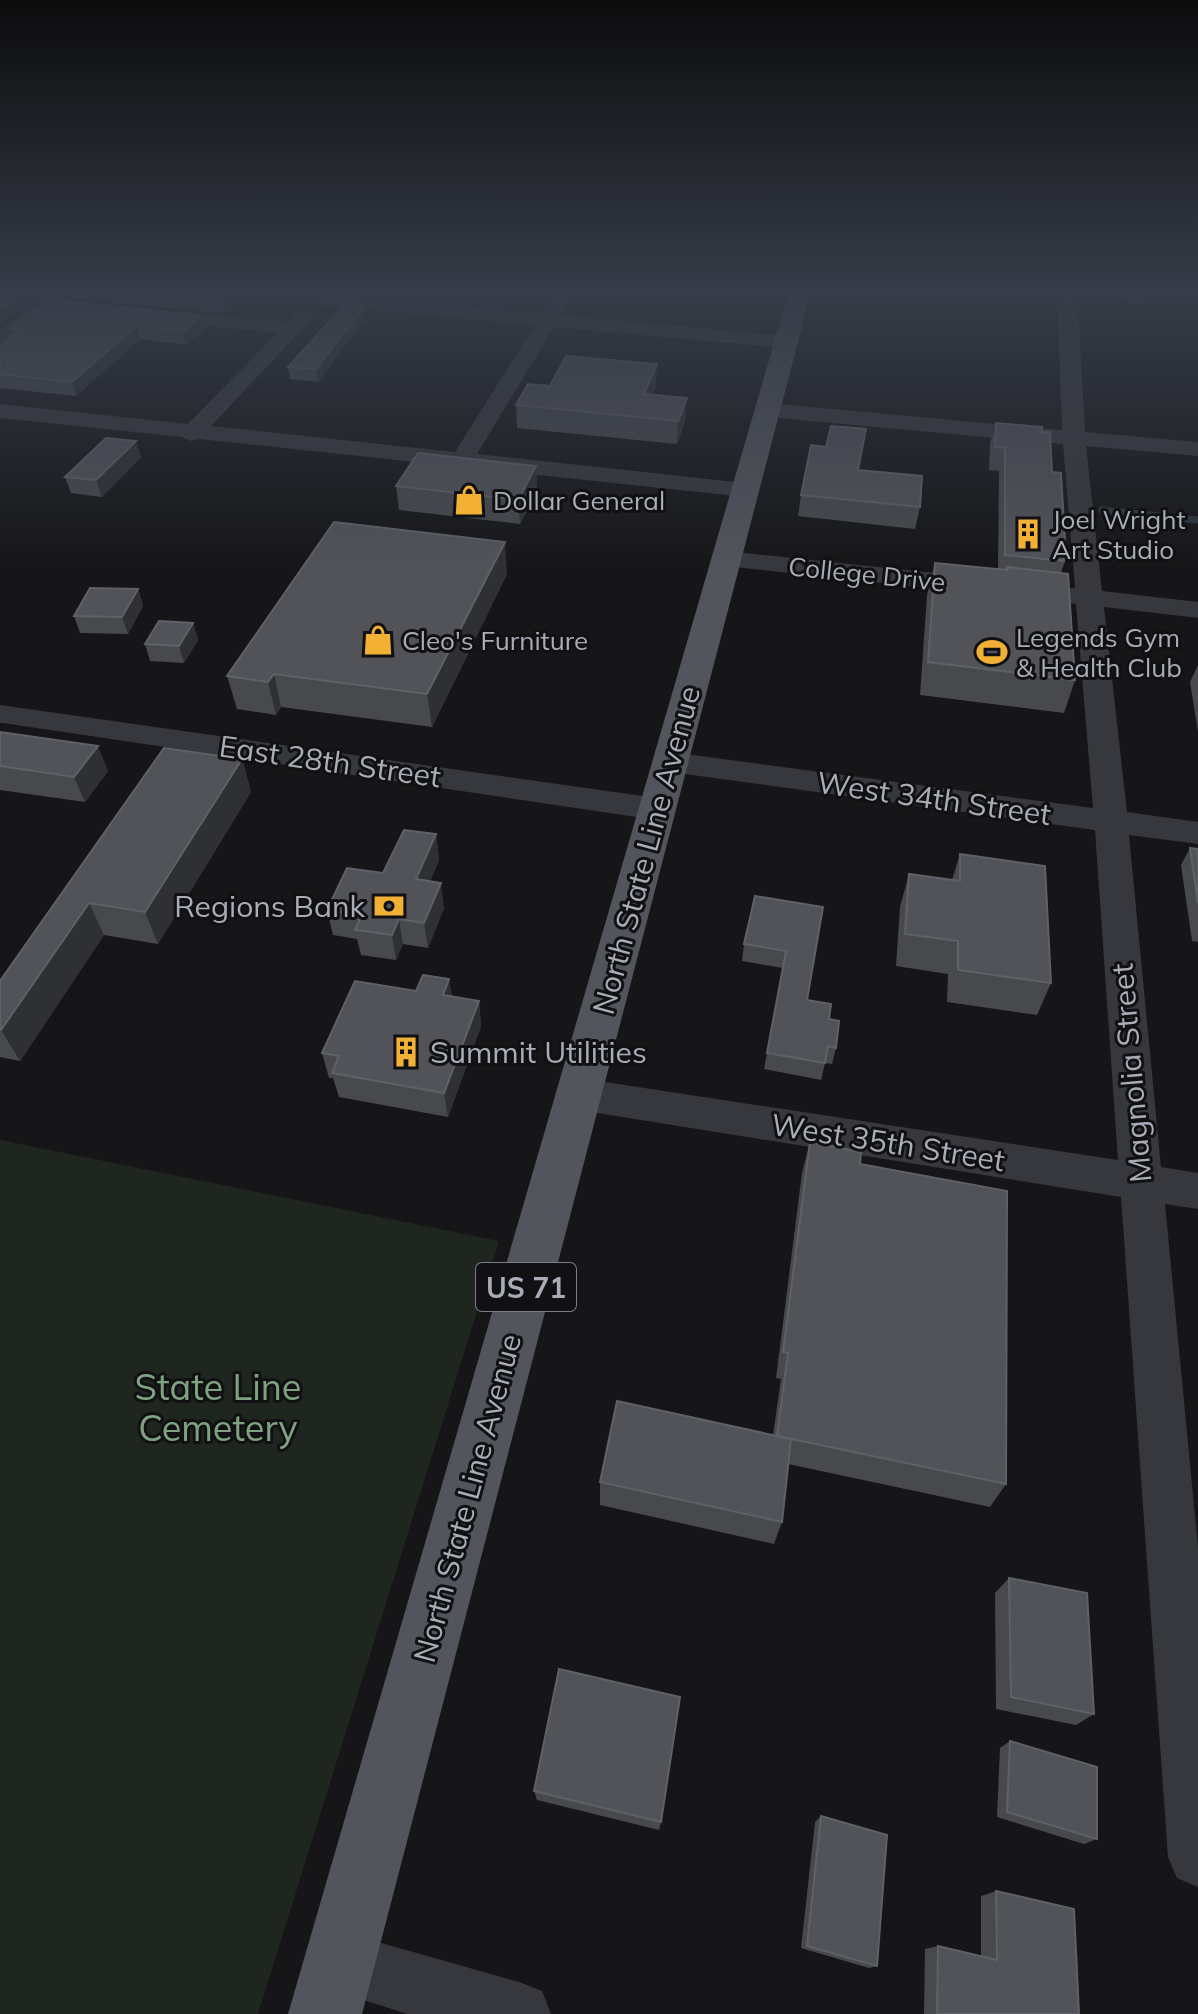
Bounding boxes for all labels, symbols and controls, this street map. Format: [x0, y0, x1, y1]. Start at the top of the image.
shop icon: Dollar General [452, 483, 486, 517]
place label: Dollar General [493, 484, 665, 517]
place label: Joel Wright Art Studio [1052, 503, 1186, 566]
building icon: Joel Wright Art Studio [1011, 517, 1045, 551]
street label: College Drive [787, 549, 947, 599]
place label: Legends Gym & Health Club [1016, 621, 1182, 684]
shop icon: Cleo's Furniture [361, 623, 395, 657]
place label: Cleo's Furniture [402, 624, 588, 657]
sports icon: Legends Gym & Health Club [975, 635, 1009, 669]
street label: North State Line Avenue [584, 682, 708, 1018]
street label: East 28th Street [217, 727, 443, 795]
street label: West 34th Street [815, 763, 1053, 833]
place label: Regions Bank [174, 887, 366, 925]
bank icon: Regions Bank [372, 889, 406, 923]
street label: Magnolia Street [1103, 962, 1159, 1184]
place label: Summit Utilities [430, 1033, 647, 1071]
building icon: Summit Utilities [389, 1035, 423, 1069]
street label: West 35th Street [769, 1105, 1007, 1179]
road number: US 71 [476, 1263, 576, 1311]
street label: North State Line Avenue [405, 1330, 529, 1666]
park label: State Line Cemetery [135, 1364, 301, 1450]

